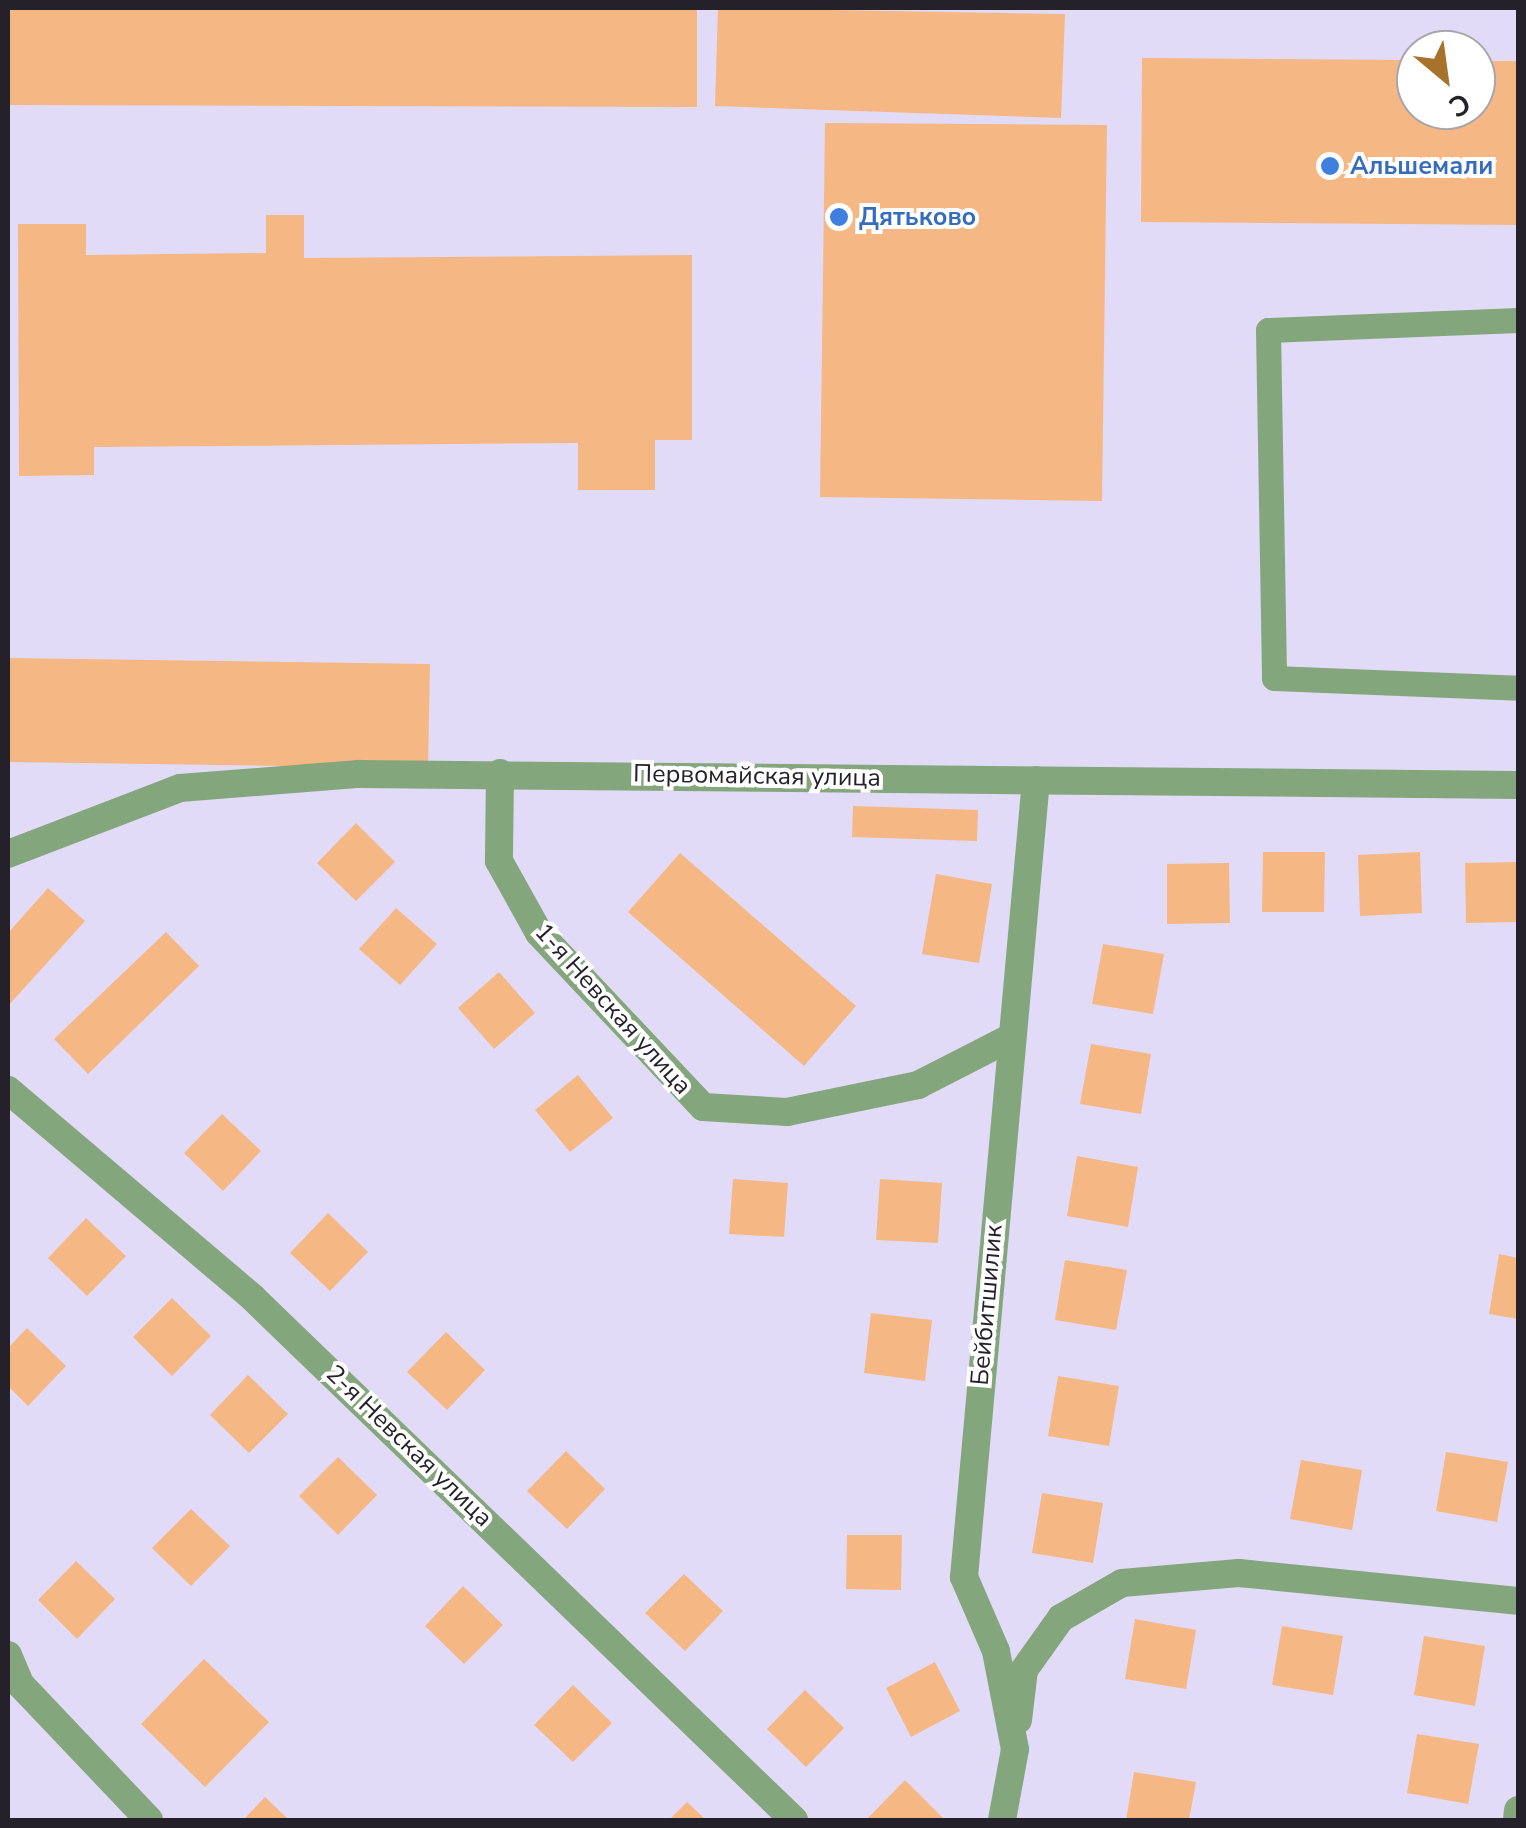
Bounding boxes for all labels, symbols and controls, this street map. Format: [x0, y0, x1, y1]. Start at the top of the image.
north arrow [1396, 30, 1496, 130]
text: С [1442, 83, 1477, 126]
place label: Альшемали [1350, 151, 1493, 181]
marker: Альшемали [1319, 155, 1341, 177]
place label: Дятьково [859, 202, 976, 232]
marker: Дятьково [828, 206, 850, 228]
street label: Первомайская улица [633, 759, 881, 793]
street label: 1-я Невская улица [528, 917, 698, 1101]
street label: Бейбитшилик [965, 1223, 1009, 1387]
street label: 2-я Невская улица [320, 1359, 498, 1533]

